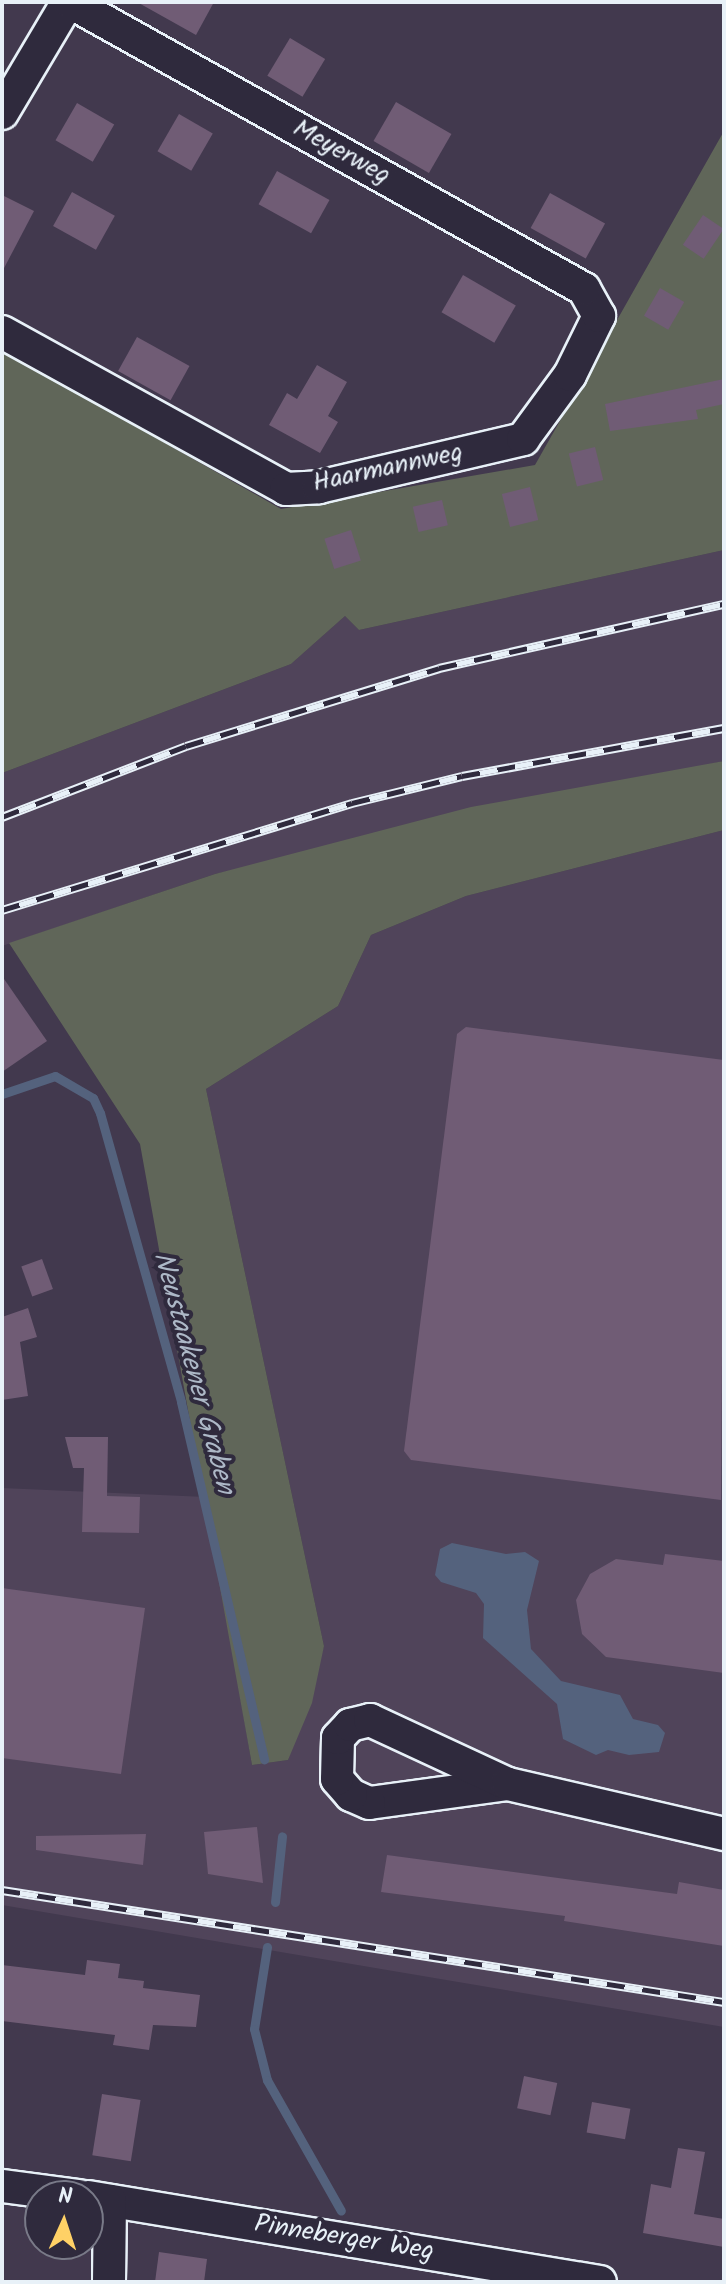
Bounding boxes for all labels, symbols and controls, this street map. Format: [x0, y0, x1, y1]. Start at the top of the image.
street label: Meyerweg [287, 114, 395, 192]
street label: Haarmannweg [310, 438, 466, 500]
water label: Neustaakener Graben [144, 1248, 242, 1498]
north arrow [24, 2180, 104, 2260]
text: N [57, 2180, 73, 2215]
street label: Pinneberger Weg [252, 2209, 436, 2269]

